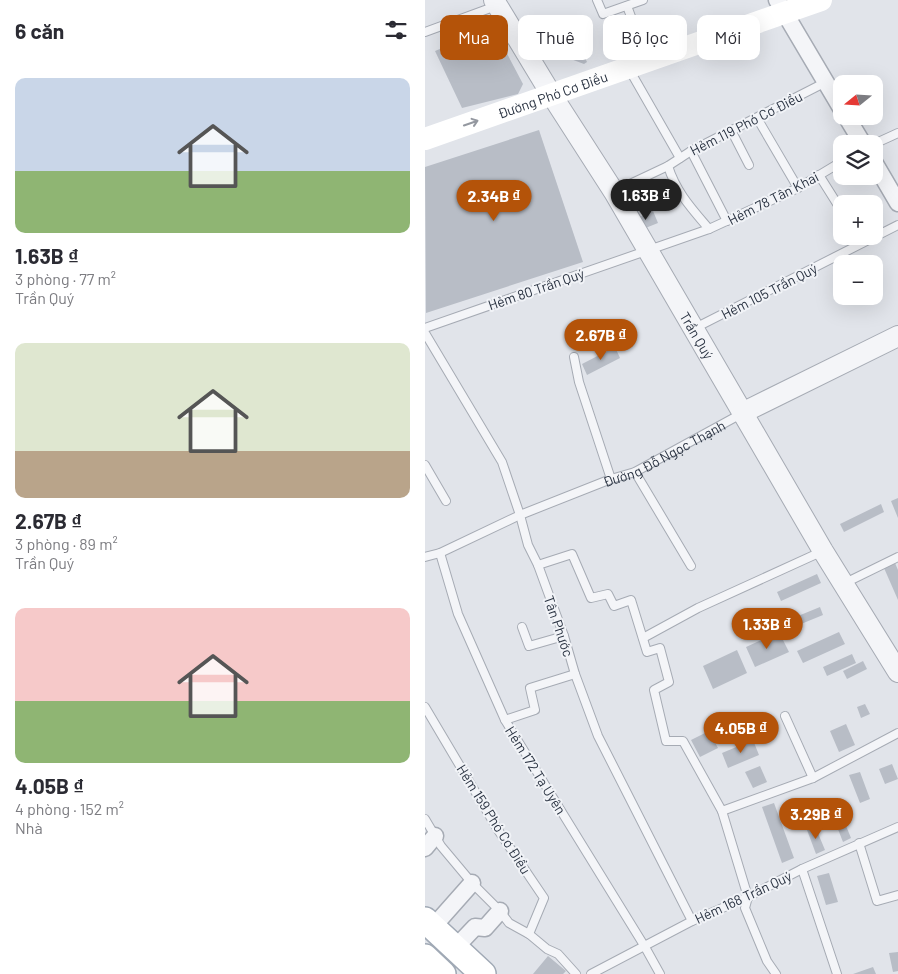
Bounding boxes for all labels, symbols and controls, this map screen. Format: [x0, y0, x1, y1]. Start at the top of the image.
chip: Mua [440, 15, 508, 60]
chip: Thuê [518, 15, 593, 60]
chip: Bộ lọc [603, 15, 687, 60]
chip: Mới [697, 15, 760, 60]
icon: filters [382, 16, 410, 44]
text: 6 căn [15, 18, 64, 43]
street label: Đường Phó Cơ Điều [495, 67, 610, 121]
north arrow [833, 75, 883, 125]
map controls [833, 75, 883, 305]
street label: Hẻm 119 Phó Cơ Điều [687, 87, 805, 159]
icon: home [168, 111, 258, 201]
one-way arrow [463, 118, 478, 127]
button: layers [833, 135, 883, 185]
street label: Hẻm 78 Tân Khai [725, 168, 821, 228]
pin: 1.63B ₫ [600, 178, 692, 221]
pin: 2.34B ₫ [448, 180, 540, 222]
text: 1.63B ₫ [622, 185, 670, 204]
text: 2.34B ₫ [468, 186, 520, 205]
button: + [833, 195, 883, 245]
text: 1.63B ₫ [15, 243, 79, 268]
button: − [833, 255, 883, 305]
street label: Hẻm 105 Trần Quý [718, 259, 820, 323]
street label: Hẻm 80 Trần Quý [486, 264, 587, 313]
text: 3 phòng · 77 m² [15, 269, 116, 288]
text: Trần Quý [15, 288, 74, 307]
street label: Trần Quý [677, 308, 718, 362]
pin: 2.67B ₫ [555, 318, 647, 361]
text: 2.67B ₫ [575, 325, 627, 344]
icon: home [168, 376, 258, 466]
street label: Đường Đỗ Ngọc Thạnh [600, 416, 728, 490]
text: 2.67B ₫ [15, 508, 82, 533]
text: 3 phòng · 89 m² [15, 534, 118, 553]
text: Trần Quý [15, 553, 74, 572]
street label: Tân Phước [541, 593, 577, 659]
pin: 1.33B ₫ [721, 608, 813, 650]
text: 1.33B ₫ [743, 614, 791, 633]
icon: home [168, 641, 258, 731]
pin: 4.05B ₫ [695, 712, 787, 754]
text: 4.05B ₫ [715, 718, 767, 737]
street label: Hẻm 172 Tạ Uyên [502, 723, 570, 817]
street label: Hẻm 159 Phó Cơ Điều [453, 761, 535, 877]
text: 4.05B ₫ [15, 773, 84, 798]
pin: 3.29B ₫ [770, 798, 862, 840]
text: 4 phòng · 152 m² [15, 799, 124, 818]
text: 3.29B ₫ [790, 804, 842, 823]
text: Nhà [15, 818, 43, 837]
street label: Hẻm 168 Trần Quý [692, 867, 795, 927]

